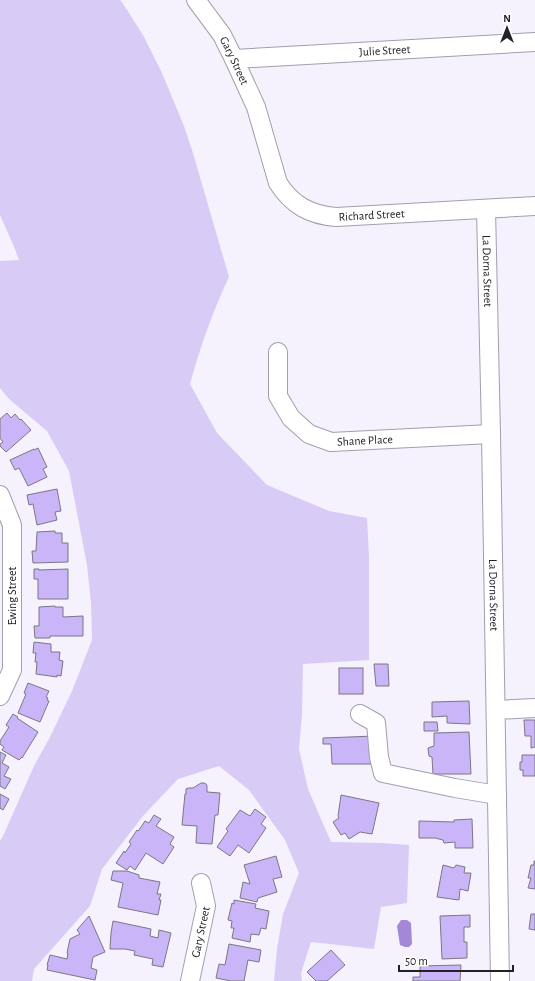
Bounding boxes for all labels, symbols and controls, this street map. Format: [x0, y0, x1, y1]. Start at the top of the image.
north arrow [487, 8, 527, 48]
text: N [503, 13, 511, 24]
street label: Gary Street [218, 34, 251, 87]
street label: Julie Street [359, 43, 411, 58]
street label: Richard Street [338, 207, 405, 223]
street label: La Dorna Street [481, 235, 494, 307]
street label: Shane Place [337, 433, 393, 448]
street label: La Dorna Street [487, 559, 500, 631]
street label: Ewing Street [6, 566, 18, 625]
street label: Gary Street [189, 905, 212, 959]
scale bar [399, 947, 513, 973]
text: 50 m [405, 955, 428, 967]

